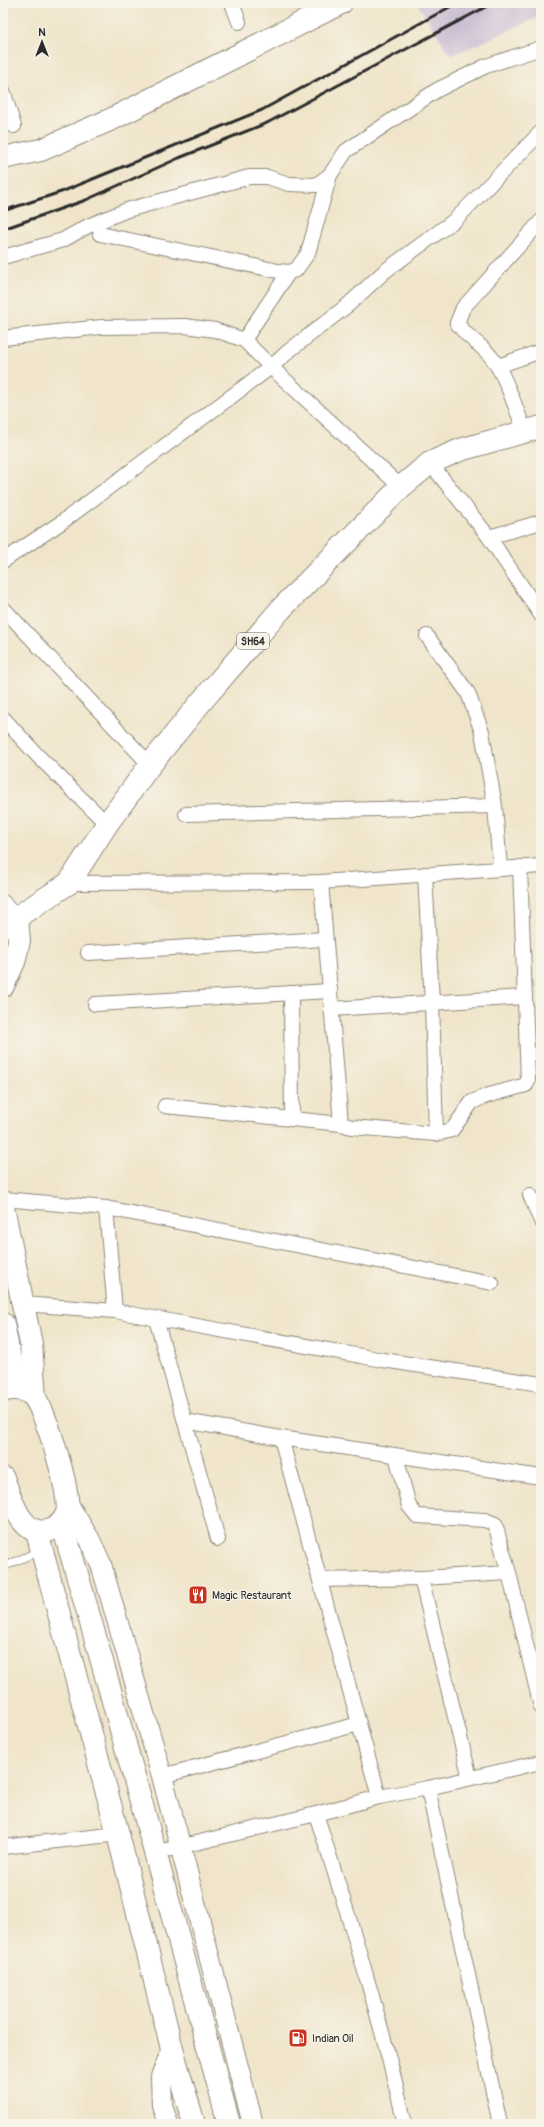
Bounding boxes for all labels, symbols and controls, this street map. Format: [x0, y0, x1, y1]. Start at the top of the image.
north arrow [22, 22, 62, 62]
text: N [38, 26, 46, 39]
road number: SH64 [237, 633, 269, 649]
restaurant icon: Magic Restaurant [187, 1584, 209, 1606]
place label: Magic Restaurant [212, 1589, 292, 1602]
fuel station icon: Indian Oil [287, 2027, 309, 2049]
place label: Indian Oil [312, 2032, 354, 2045]

